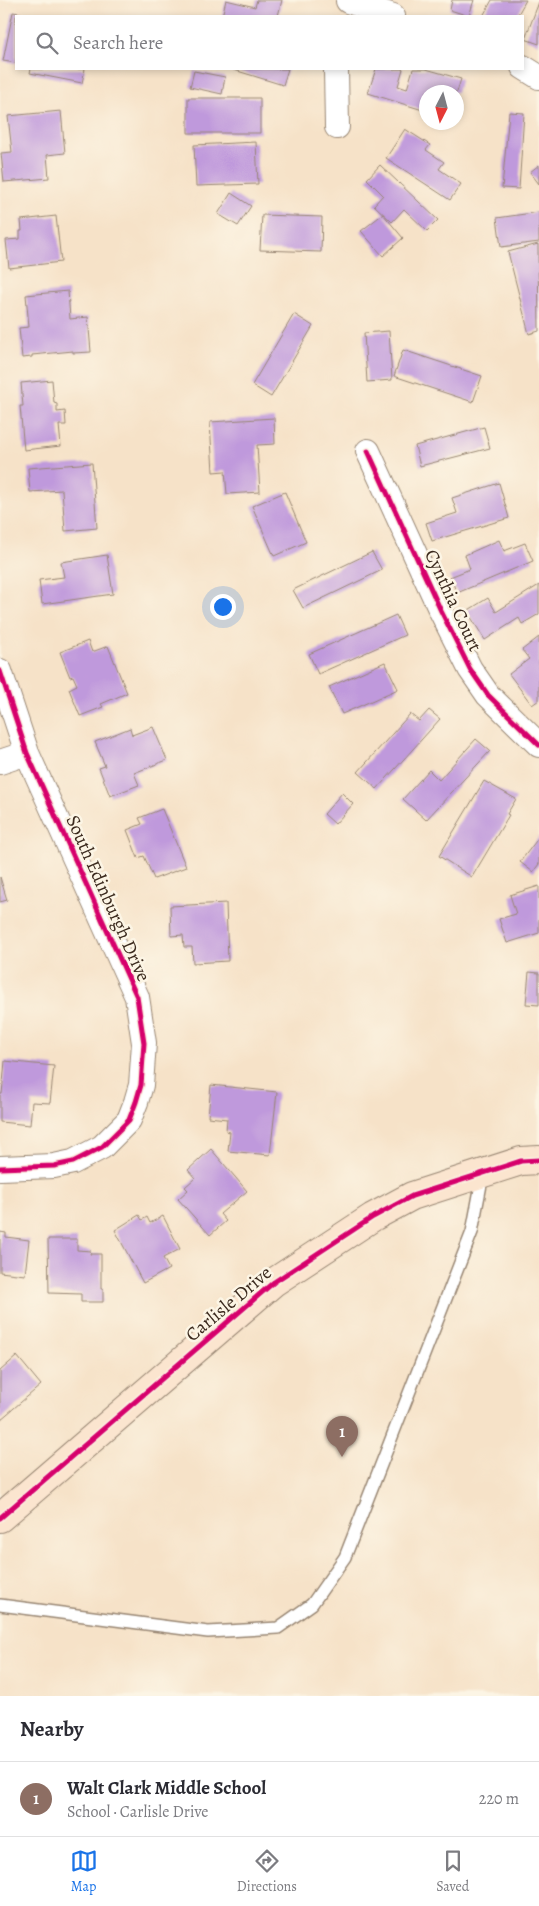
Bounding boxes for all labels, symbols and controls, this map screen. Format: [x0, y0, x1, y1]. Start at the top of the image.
search box [15, 15, 524, 70]
icon: search [33, 29, 61, 57]
text: Search here [73, 30, 163, 56]
north arrow [419, 85, 464, 130]
street label: Cynthia Court [418, 545, 488, 656]
your location [210, 594, 236, 620]
street label: South Edinburgh Drive [60, 811, 156, 986]
street label: Carlisle Drive [180, 1260, 277, 1348]
pin: 1 [326, 1416, 358, 1457]
text: Nearby [20, 1715, 83, 1743]
text: Walt Clark Middle School [67, 1775, 266, 1801]
text: 1 [33, 1788, 39, 1810]
text: 220 m [479, 1788, 519, 1810]
text: School · Carlisle Drive [67, 1801, 208, 1823]
tab: Map [70, 1847, 98, 1896]
tab: Directions [237, 1847, 297, 1896]
tab: Saved [436, 1847, 469, 1896]

